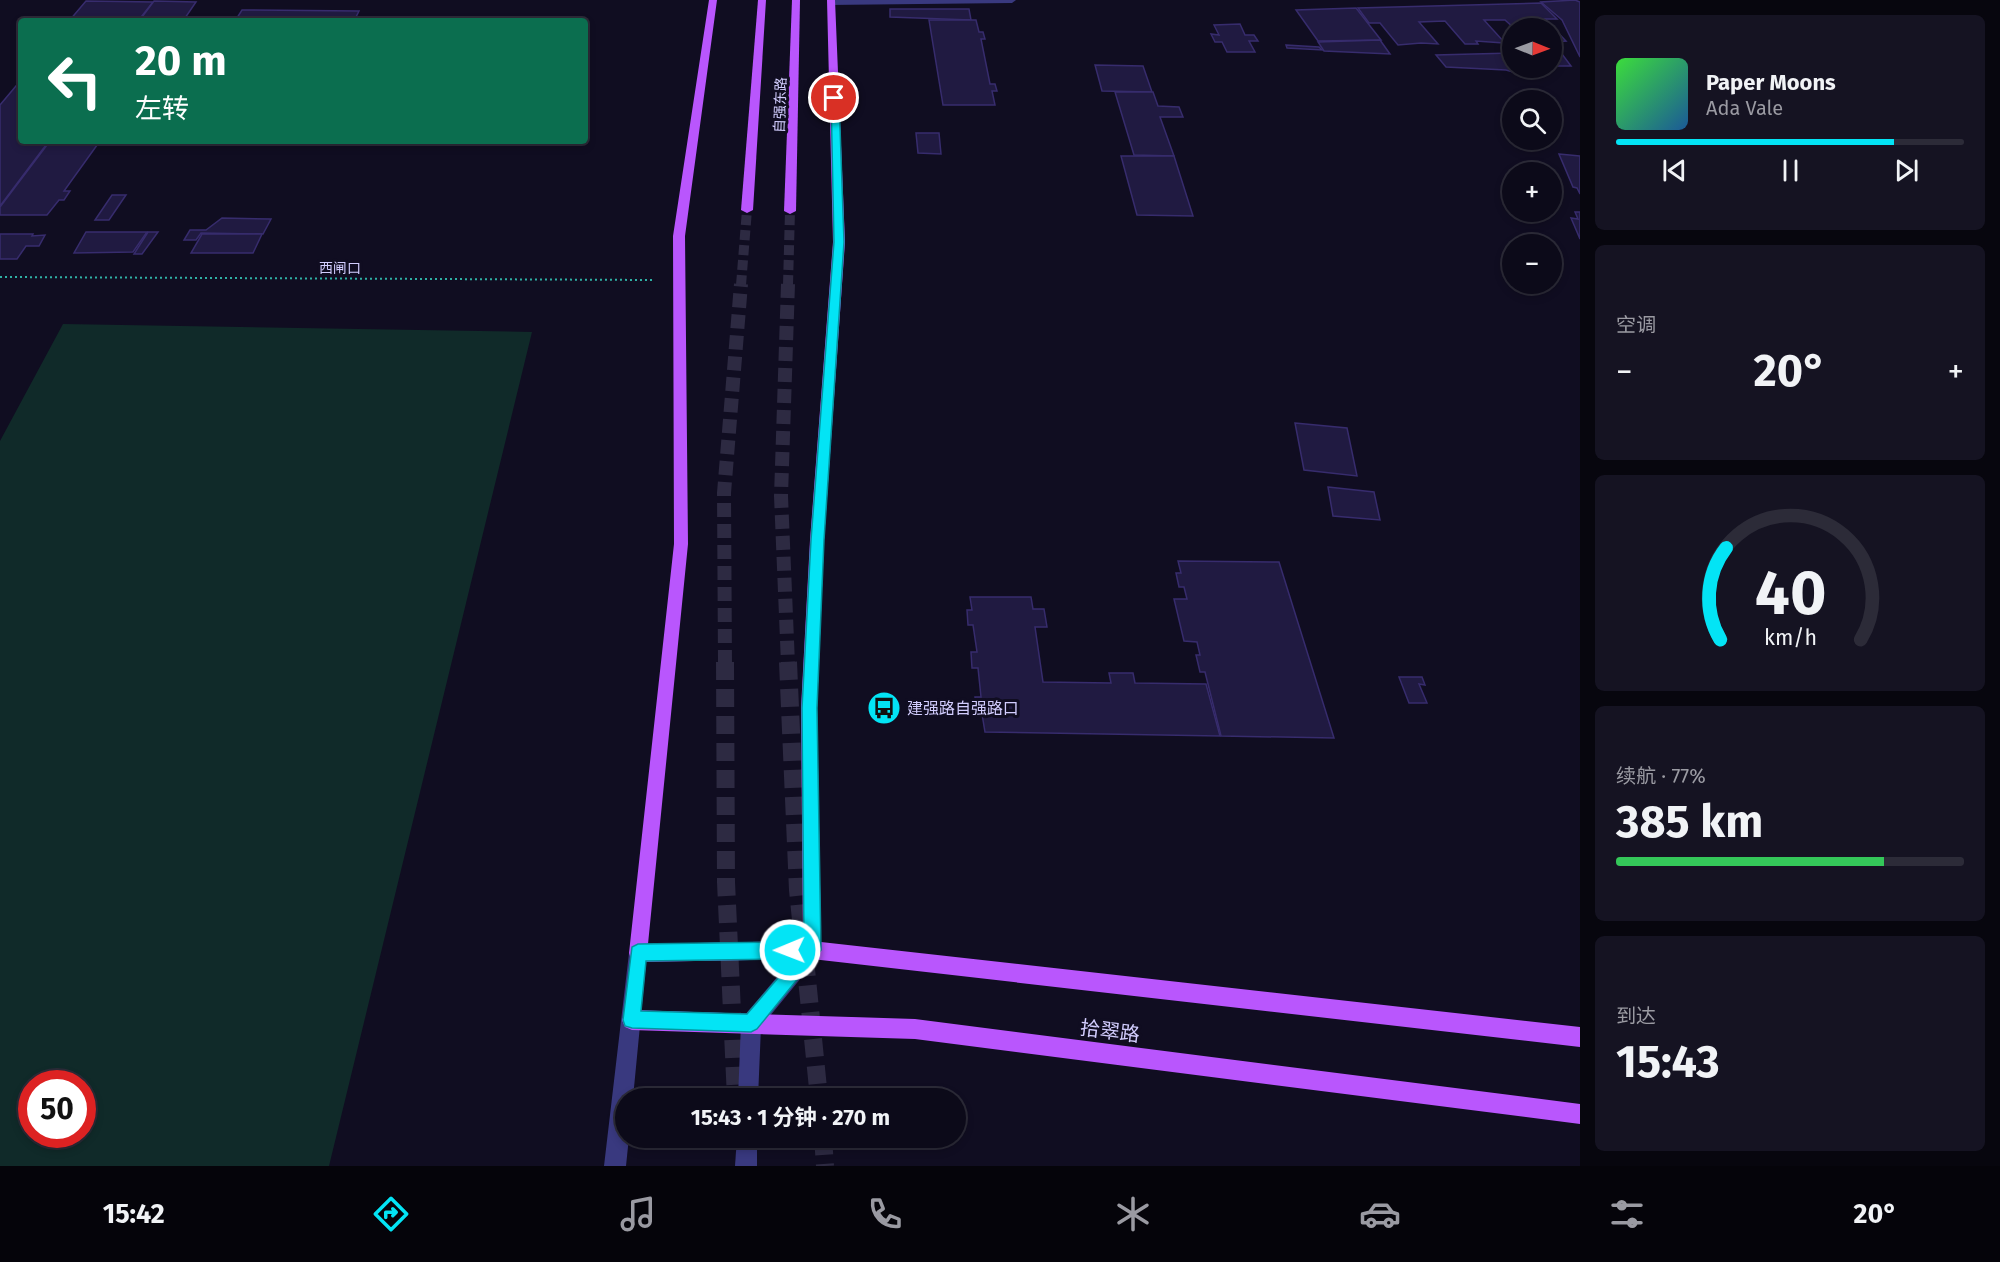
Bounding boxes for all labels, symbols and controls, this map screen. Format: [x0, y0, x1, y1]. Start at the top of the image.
north arrow [1502, 18, 1562, 78]
map controls [1502, 18, 1562, 294]
text: 20 m [135, 36, 227, 86]
icon: left [36, 42, 114, 120]
text: Paper Moons [1706, 69, 1836, 96]
pin [808, 72, 859, 123]
street label: 自强东路 [771, 77, 790, 133]
icon: arrive [817, 81, 850, 114]
button: search [1502, 90, 1562, 150]
text: 左转 [135, 93, 189, 125]
text: Ada Vale [1706, 96, 1783, 120]
icon: previous [1658, 154, 1691, 187]
icon: pause [1774, 154, 1807, 187]
icon: next [1890, 154, 1923, 187]
button: + [1502, 162, 1562, 222]
button: − [1502, 234, 1562, 294]
street label: 西闸口 [319, 260, 361, 277]
text: 空调 [1616, 313, 1656, 337]
text: 20° [1753, 344, 1827, 398]
text: − [1616, 352, 1633, 392]
text: + [1948, 352, 1964, 392]
text: 40 [1754, 556, 1826, 631]
text: km/h [1763, 625, 1817, 651]
bus stop icon: 建强路自强路口 [866, 690, 902, 726]
place label: 建强路自强路口 [907, 699, 1019, 718]
text: 续航 · 77% [1616, 764, 1706, 788]
text: 385 km [1616, 795, 1763, 849]
position arrow [758, 918, 822, 982]
text: 到达 [1616, 1004, 1656, 1028]
street label: 拾翠路 [1079, 1015, 1141, 1047]
text: 15:43 [1616, 1035, 1720, 1089]
speed limit sign: 50 [18, 1070, 96, 1148]
text: 15:43 · 1 分钟 · 270 m [691, 1104, 890, 1131]
icon: directions [370, 1193, 412, 1235]
icon: music [617, 1193, 659, 1235]
icon: phone [864, 1193, 906, 1235]
icon: climate [1112, 1193, 1154, 1235]
icon: car [1359, 1193, 1401, 1235]
icon: filters [1606, 1193, 1648, 1235]
text: 15:42 [103, 1198, 165, 1230]
text: 20° [1854, 1198, 1897, 1230]

